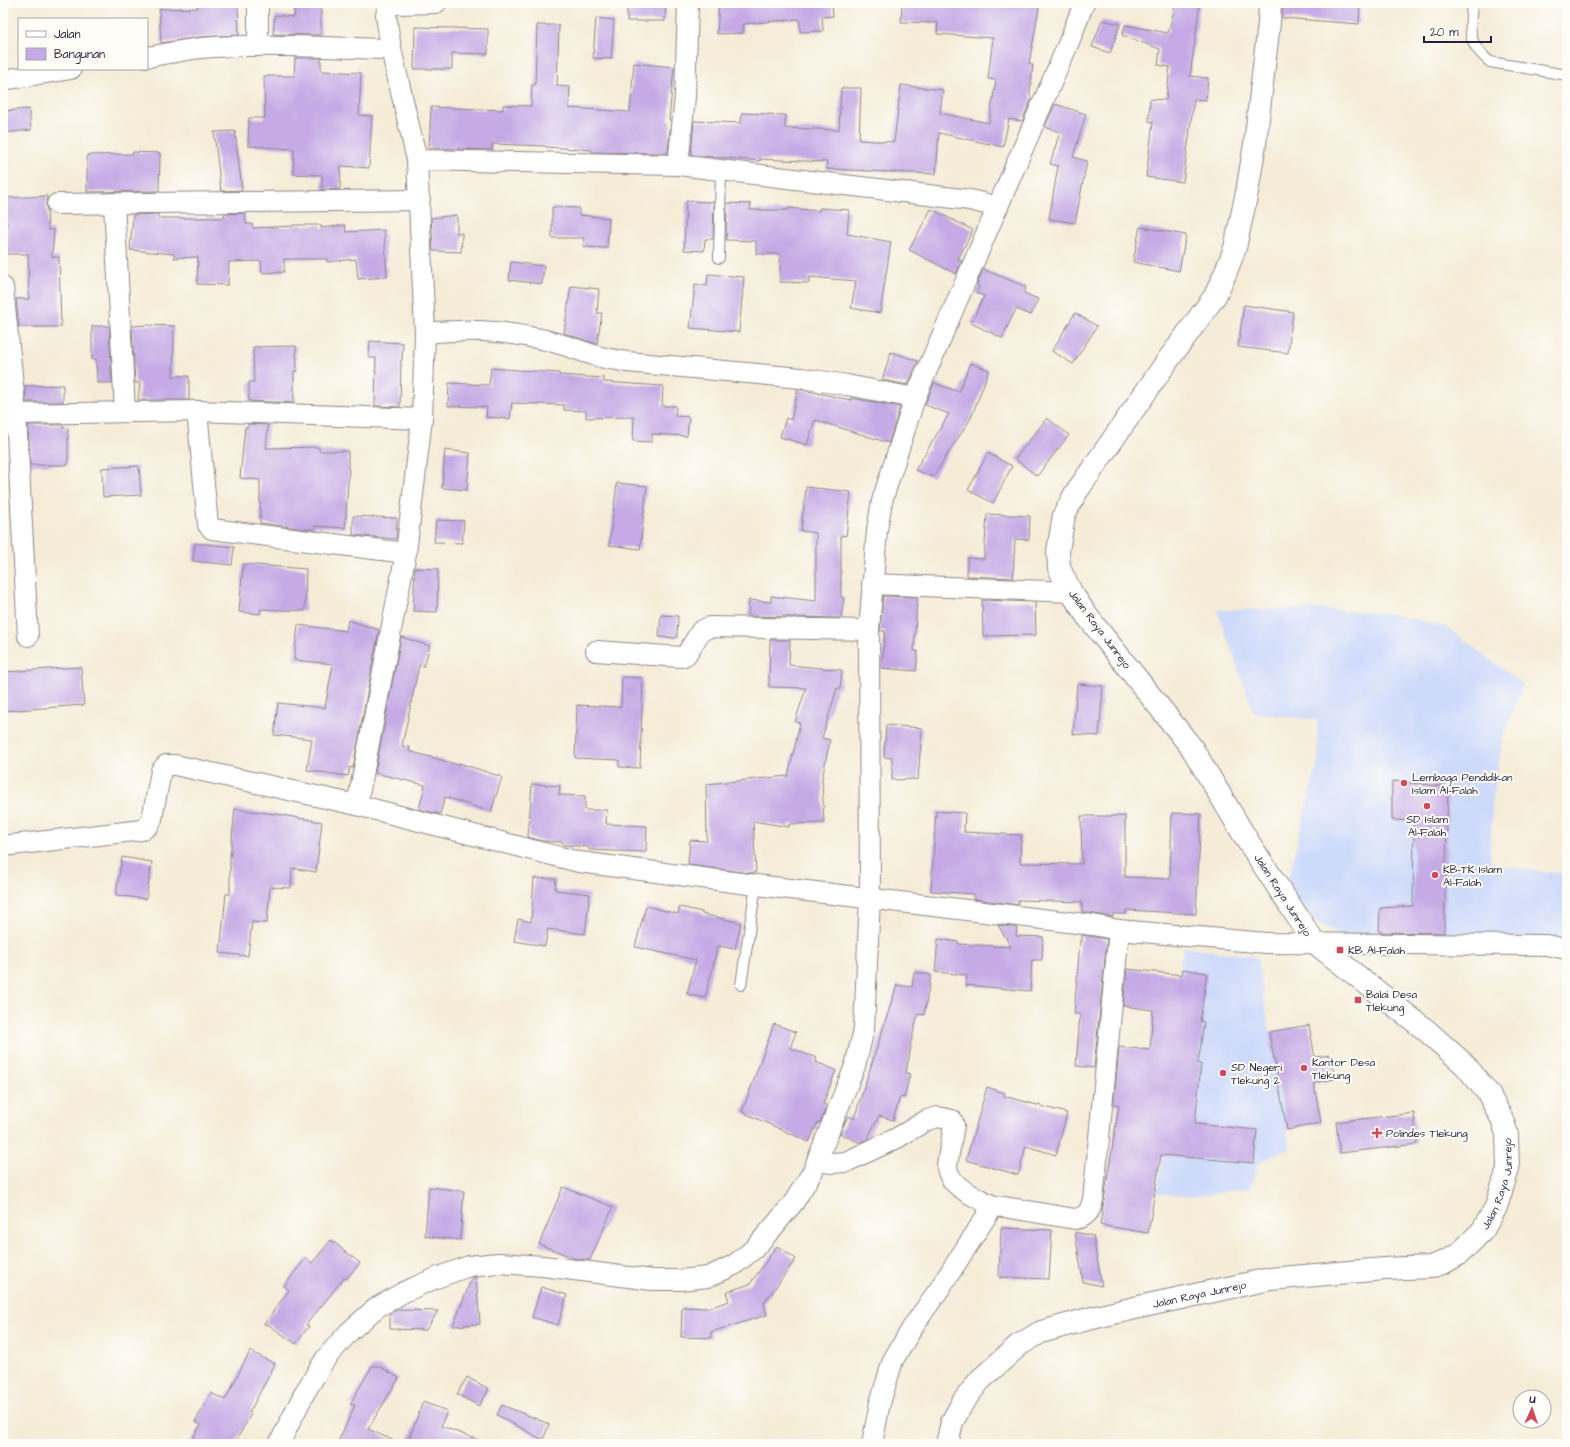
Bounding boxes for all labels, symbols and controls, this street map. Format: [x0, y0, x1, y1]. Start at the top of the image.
legend [18, 18, 148, 70]
scale bar [1424, 18, 1491, 44]
text: 20 m [1430, 24, 1459, 41]
text: Jalan [54, 26, 80, 43]
text: Bangunan [54, 46, 105, 64]
street label: Jalan Raya Junrejo [1064, 587, 1135, 673]
place label: Lembaga Pendidikan Islam Al-Falah [1412, 770, 1513, 798]
marker: Lembaga Pendidikan Islam Al-Falah [1399, 778, 1409, 788]
marker: SD Islam Al-Falah [1422, 801, 1432, 811]
place label: SD Islam Al-Falah [1406, 812, 1448, 840]
street label: Jalan Raya Junrejo [1250, 851, 1315, 941]
place label: KB-TK Islam Al-Falah [1443, 862, 1502, 890]
marker: KB-TK Islam Al-Falah [1430, 870, 1440, 880]
place label: KB Al-Falah [1348, 943, 1406, 958]
marker: KB Al-Falah [1335, 945, 1345, 955]
place label: Balai Desa Tlekung [1366, 987, 1417, 1016]
marker: Balai Desa Tlekung [1353, 995, 1363, 1005]
place label: Kantor Desa Tlekung [1312, 1055, 1375, 1084]
place label: SD Negeri Tlekung 2 [1231, 1060, 1282, 1089]
marker: Kantor Desa Tlekung [1299, 1063, 1309, 1073]
marker: SD Negeri Tlekung 2 [1218, 1068, 1228, 1078]
place label: Polindes Tlekung [1386, 1126, 1468, 1142]
marker: Polindes Tlekung [1371, 1127, 1383, 1139]
street label: Jalan Raya Junrejo [1478, 1137, 1516, 1232]
street label: Jalan Raya Junrejo [1151, 1277, 1248, 1312]
north arrow [1512, 1389, 1552, 1429]
text: U [1528, 1392, 1536, 1407]

